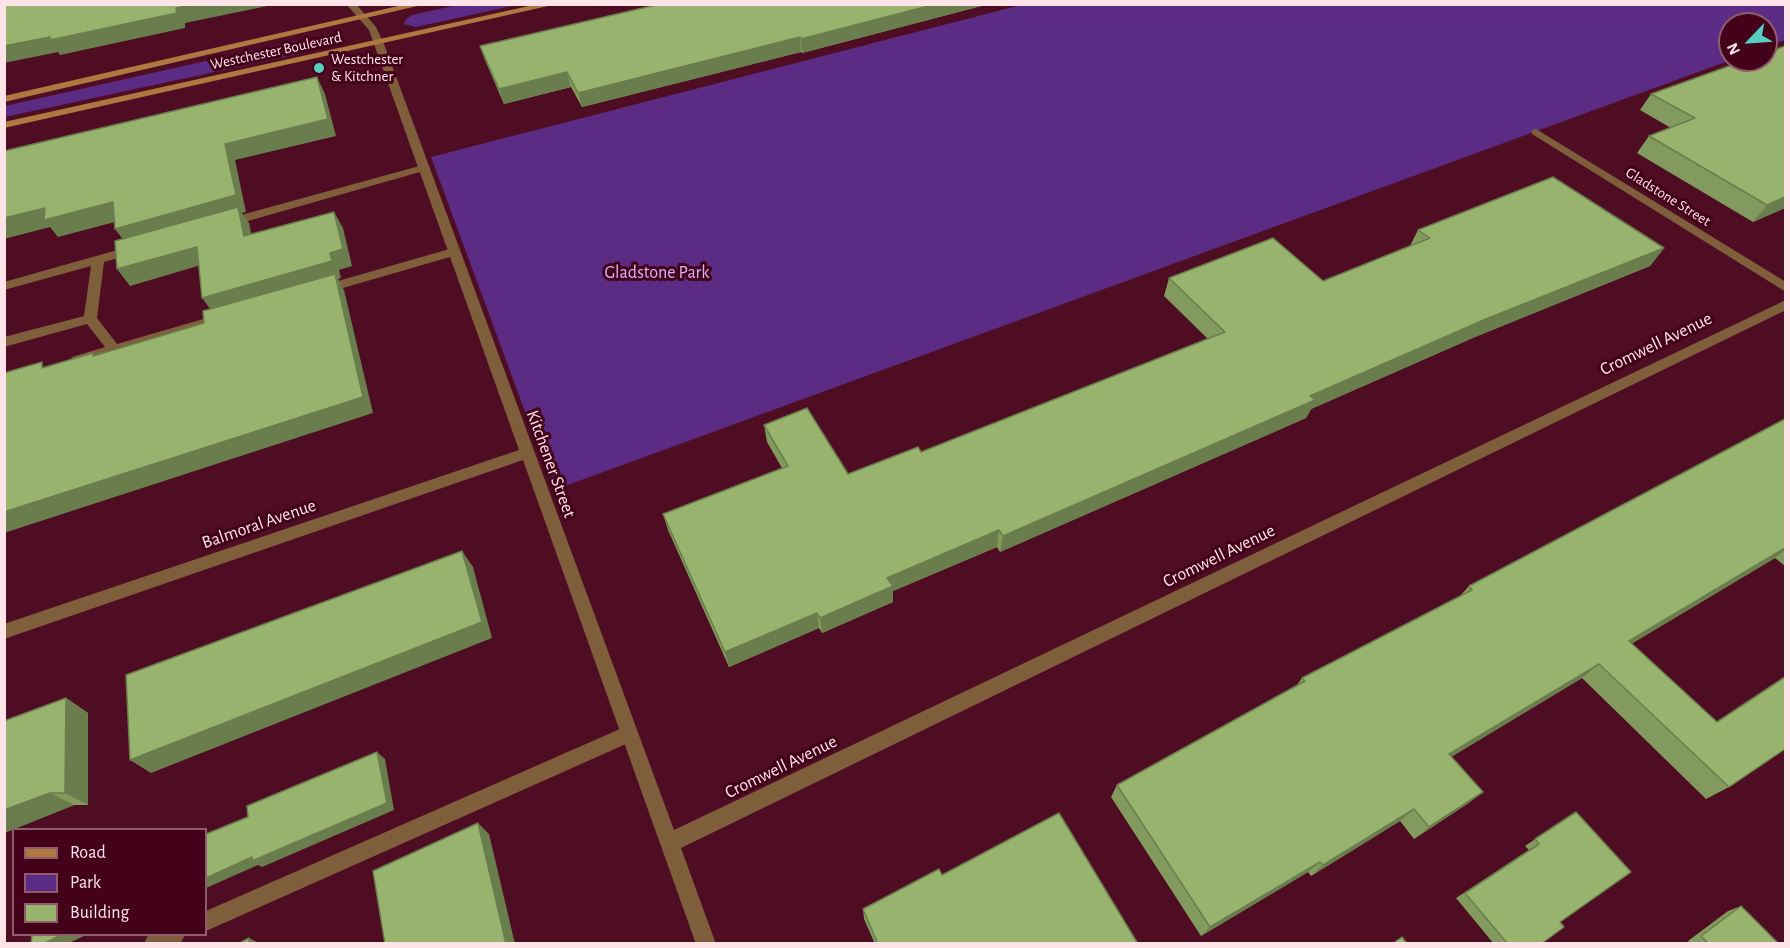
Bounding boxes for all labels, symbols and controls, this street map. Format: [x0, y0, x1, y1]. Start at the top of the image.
north arrow [1718, 12, 1778, 72]
street label: Westchester Boulevard [209, 28, 343, 74]
text: N [1724, 40, 1743, 57]
place label: Westchester & Kitchner [331, 50, 403, 85]
marker: Westchester & Kitchner [312, 61, 326, 75]
street label: Gladstone Street [1622, 164, 1714, 230]
park label: Gladstone Park [604, 262, 710, 284]
street label: Cromwell Avenue [1596, 308, 1716, 380]
street label: Kitchener Street [522, 407, 580, 521]
street label: Balmoral Avenue [199, 494, 319, 554]
street label: Cromwell Avenue [1159, 520, 1279, 592]
street label: Cromwell Avenue [721, 731, 841, 803]
legend [12, 828, 207, 936]
text: Road [70, 844, 106, 862]
text: Park [70, 874, 101, 892]
text: Building [70, 904, 129, 922]

